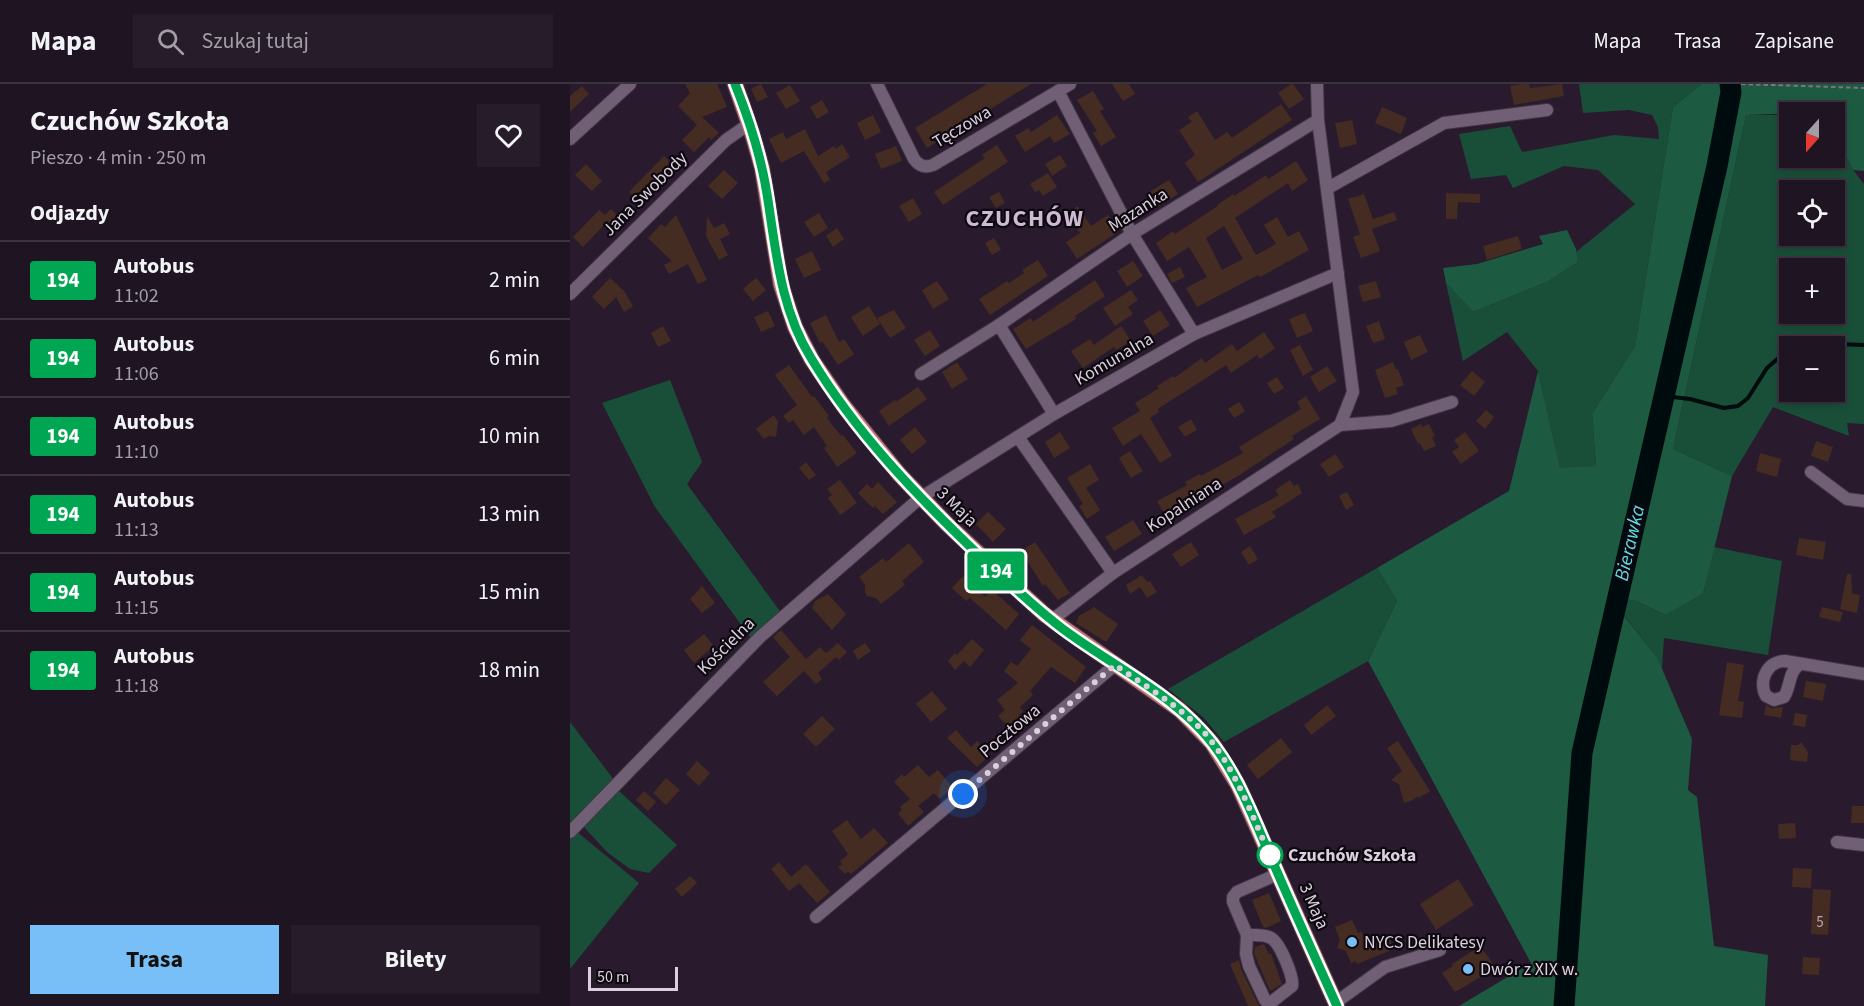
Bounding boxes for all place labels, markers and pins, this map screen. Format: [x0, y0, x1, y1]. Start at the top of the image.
marker: Czuchów Szkoła [1257, 842, 1283, 868]
place label: Czuchów Szkoła [1288, 843, 1416, 868]
place label: NYCS Delikatesy [1364, 930, 1485, 955]
marker: NYCS Delikatesy [1345, 935, 1359, 949]
place label: Dwór z XIX w. [1480, 957, 1578, 982]
marker: Dwór z XIX w. [1461, 962, 1475, 976]

